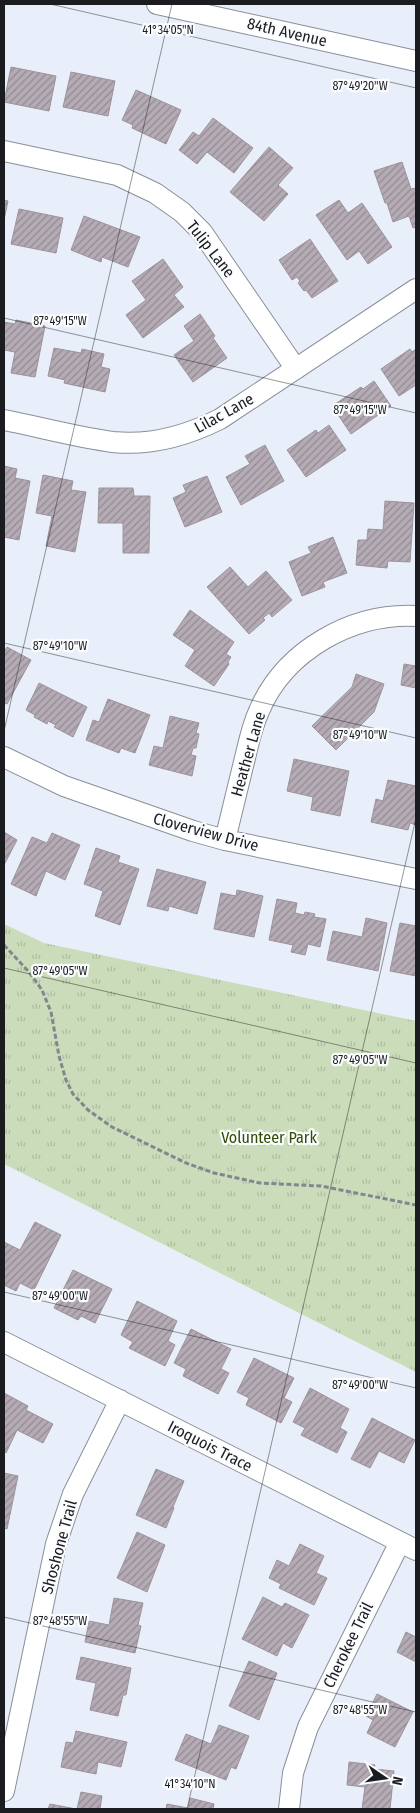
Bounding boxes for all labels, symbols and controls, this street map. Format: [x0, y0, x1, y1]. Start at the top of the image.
street label: 84th Avenue [245, 14, 329, 50]
text: 41°34'05"N [142, 23, 194, 37]
text: 87°49'20"W [332, 79, 388, 93]
street label: Tulip Lane [183, 217, 239, 281]
text: 87°49'15"W [33, 314, 87, 328]
street label: Lilac Lane [191, 389, 257, 437]
text: 87°49'15"W [333, 403, 387, 417]
text: 87°49'10"W [33, 639, 87, 653]
street label: Heather Lane [227, 709, 269, 799]
text: 87°49'10"W [333, 728, 387, 742]
street label: Cloverview Drive [151, 809, 261, 855]
text: 87°49'05"W [32, 964, 88, 978]
text: 87°49'05"W [332, 1053, 388, 1067]
park label: Volunteer Park [221, 1128, 317, 1147]
text: 87°49'00"W [32, 1289, 88, 1303]
text: 87°49'00"W [332, 1378, 388, 1392]
street label: Iroquois Trace [165, 1417, 255, 1475]
street label: Shoshone Trail [37, 1498, 81, 1596]
street label: Cherokee Trail [319, 1599, 377, 1691]
text: 87°48'55"W [33, 1614, 87, 1628]
text: 87°48'55"W [333, 1703, 387, 1717]
north arrow [360, 1753, 410, 1803]
text: N [388, 1775, 406, 1787]
text: 41°34'10"N [164, 1777, 216, 1791]

